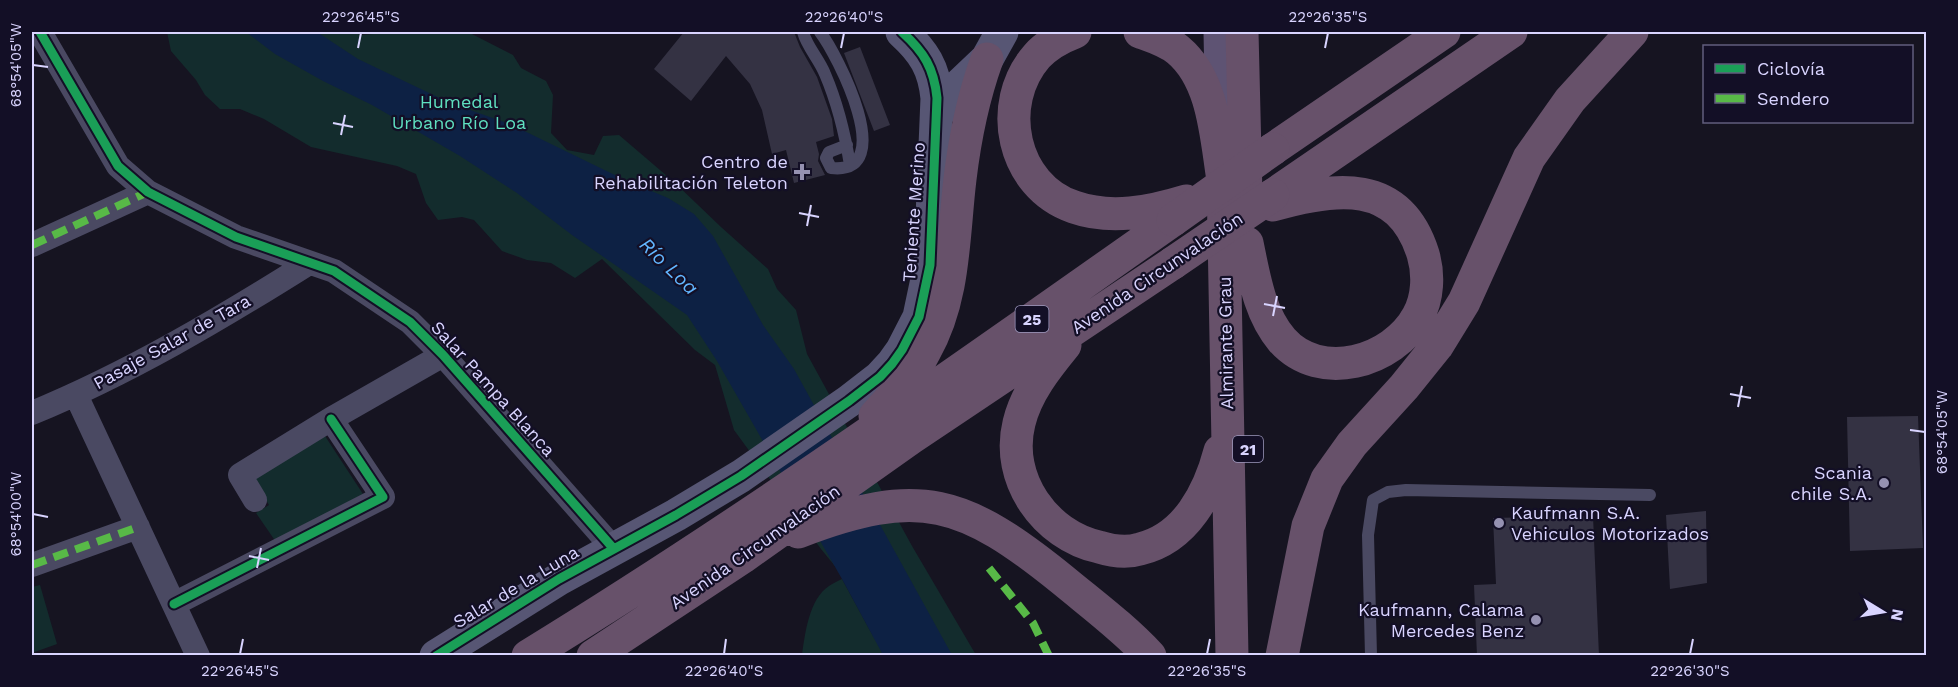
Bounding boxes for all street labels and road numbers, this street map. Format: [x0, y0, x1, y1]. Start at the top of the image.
street label: Teniente Merino [898, 141, 929, 283]
street label: Avenida Circunvalación [1067, 207, 1246, 338]
street label: Almirante Grau [1214, 276, 1237, 410]
street label: Pasaje Salar de Tara [90, 290, 254, 393]
road number: 25 [1016, 306, 1048, 332]
street label: Salar Pampa Blanca [427, 317, 560, 461]
road number: 21 [1233, 436, 1263, 462]
street label: Avenida Circunvalación [666, 480, 844, 613]
street label: Salar de la Luna [449, 541, 582, 632]

